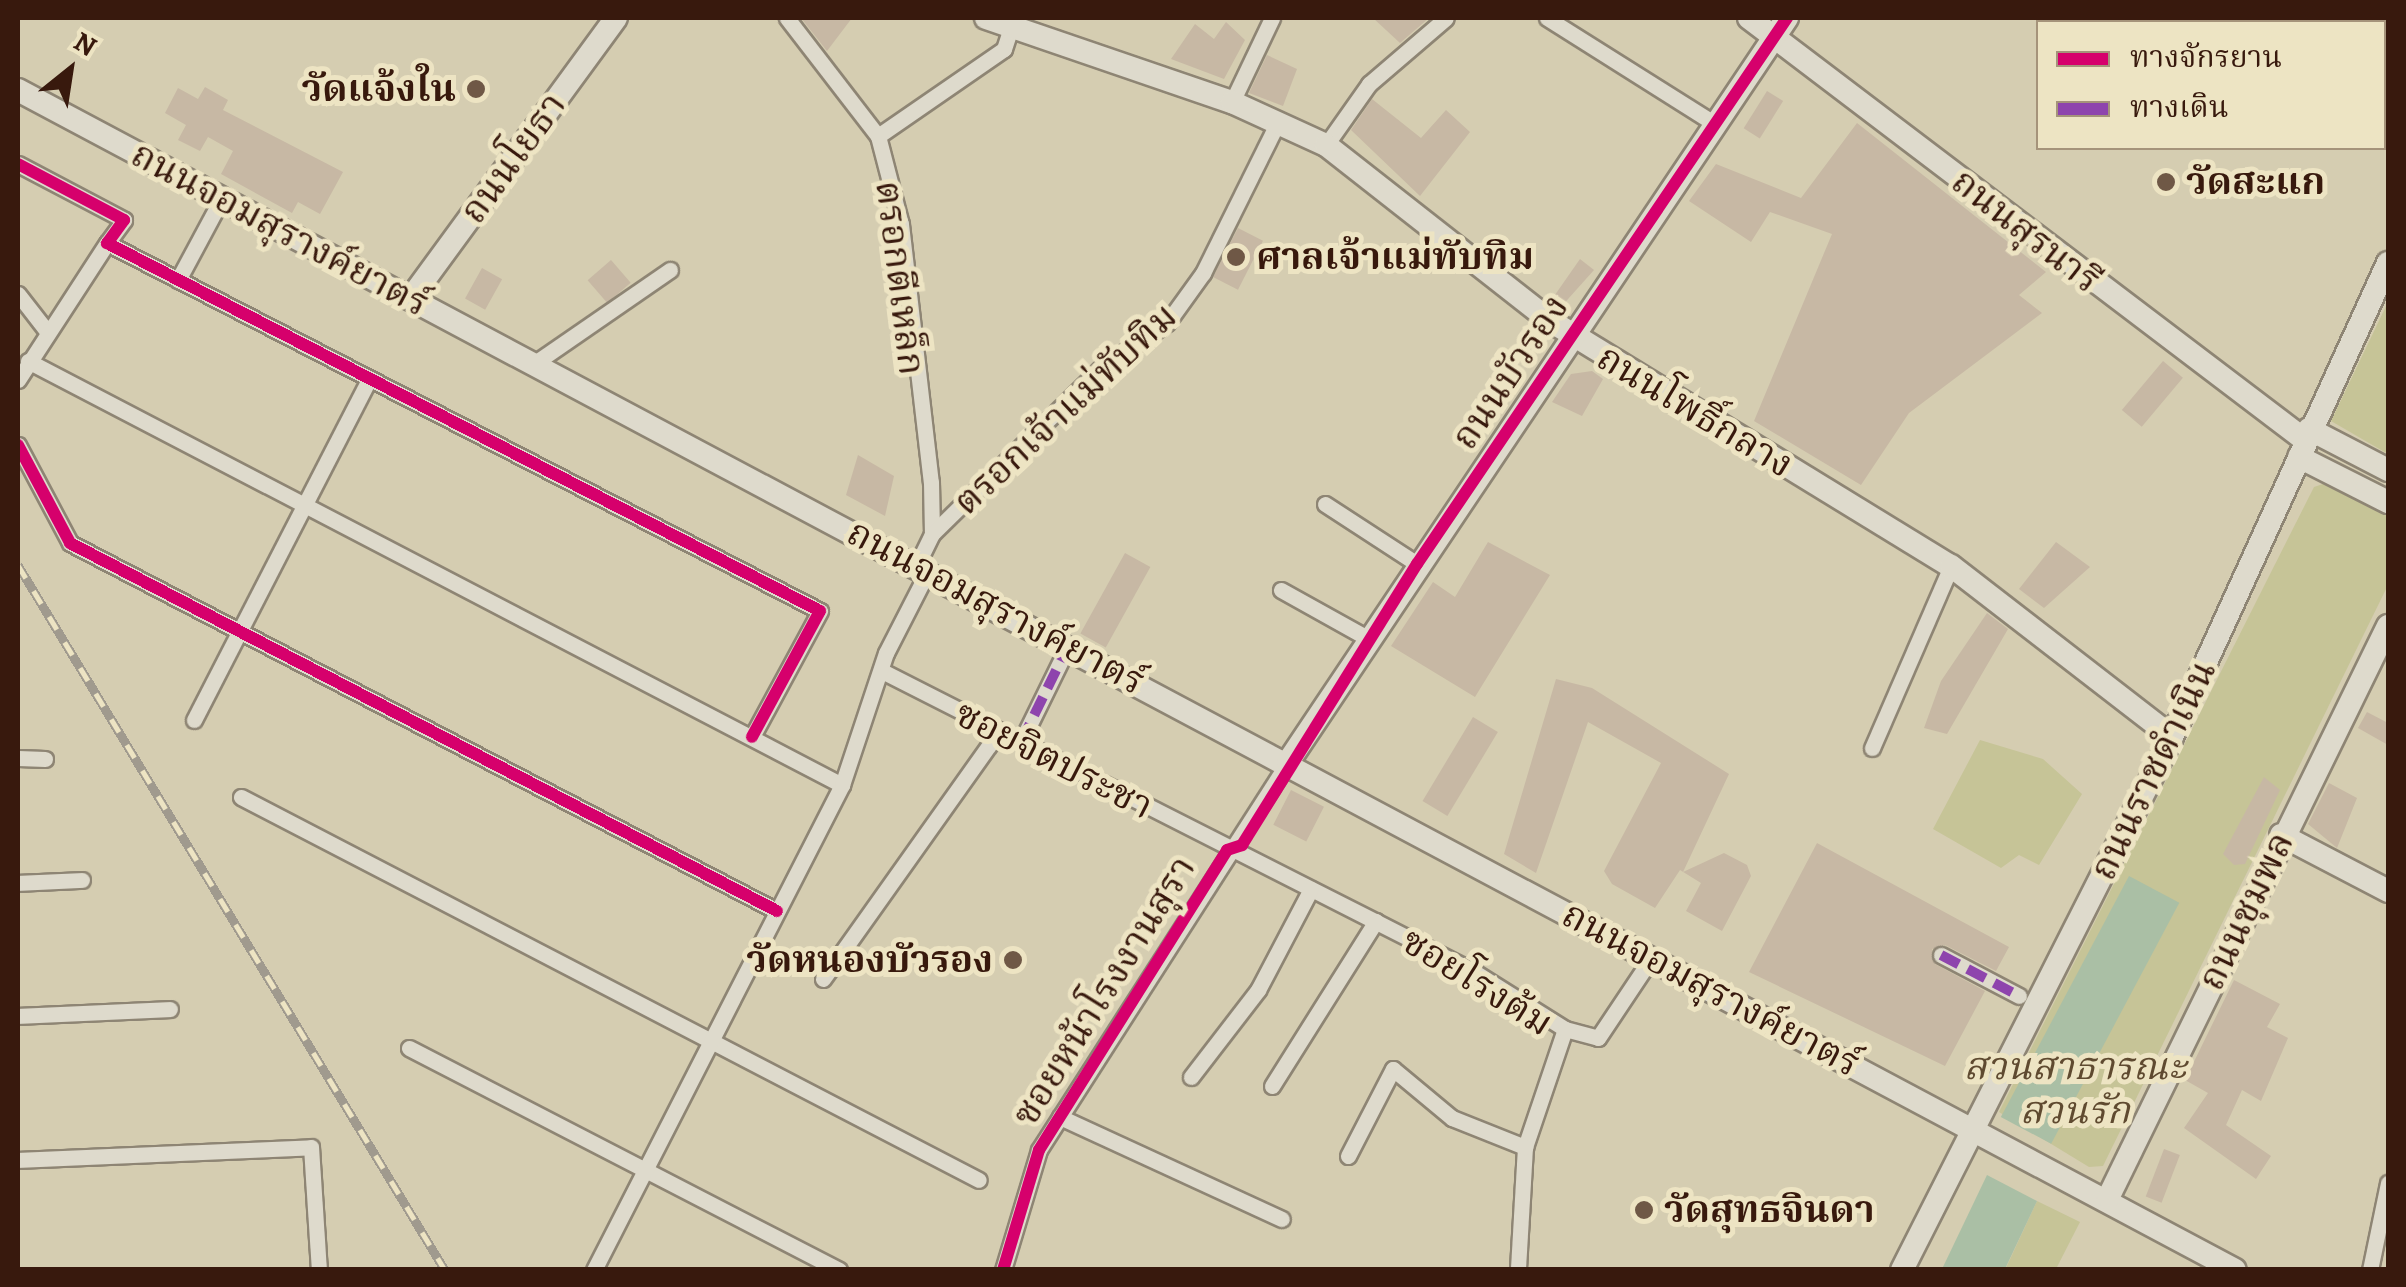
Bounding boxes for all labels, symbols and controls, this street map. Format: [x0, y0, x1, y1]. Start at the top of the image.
north arrow [20, 20, 120, 120]
legend [2036, 20, 2386, 150]
text: N [67, 22, 103, 66]
text: ทางจักรยาน [2130, 37, 2282, 77]
place label: วัดแจ้งใน [302, 66, 456, 112]
marker: วัดแจ้งใน [465, 78, 487, 100]
street label: ถนนโยธา [450, 84, 576, 232]
text: ทางเดิน [2130, 87, 2229, 127]
street label: ถนนจอมสุรางค์ยาตร์ [123, 131, 437, 327]
street label: ถนนสุรนารี [1942, 159, 2110, 303]
place label: วัดสะแก [2186, 159, 2325, 205]
marker: วัดสะแก [2155, 171, 2177, 193]
street label: ตรอกตีเหล็ก [865, 178, 935, 378]
place label: ศาลเจ้าแม่ทับทิม [1256, 234, 1534, 280]
marker: ศาลเจ้าแม่ทับทิม [1225, 246, 1247, 268]
street label: ถนนบัวรอง [1442, 286, 1578, 458]
street label: ตรอกเจ้าแม่ทับทิม [944, 294, 1186, 524]
street label: ถนนโพธิ์กลาง [1589, 335, 1801, 487]
street label: ถนนจอมสุรางค์ยาตร์ [839, 509, 1153, 705]
street label: ถนนราชดำเนิน [2080, 653, 2226, 887]
street label: ซอยจิตประชา [947, 691, 1161, 829]
street label: ถนนชุมพล [2188, 824, 2304, 998]
street label: ซอยหน้าโรงงานสุรา [1003, 848, 1205, 1134]
street label: ถนนจอมสุรางค์ยาตร์ [1554, 891, 1868, 1087]
street label: ซอยโรงต้ม [1393, 918, 1561, 1046]
place label: วัดหนองบัวรอง [746, 937, 993, 983]
marker: วัดหนองบัวรอง [1002, 949, 1024, 971]
park label: สวนสาธารณะ สวนรัก [1964, 1044, 2186, 1134]
place label: วัดสุทธจินดา [1664, 1187, 1875, 1233]
marker: วัดสุทธจินดา [1633, 1199, 1655, 1221]

